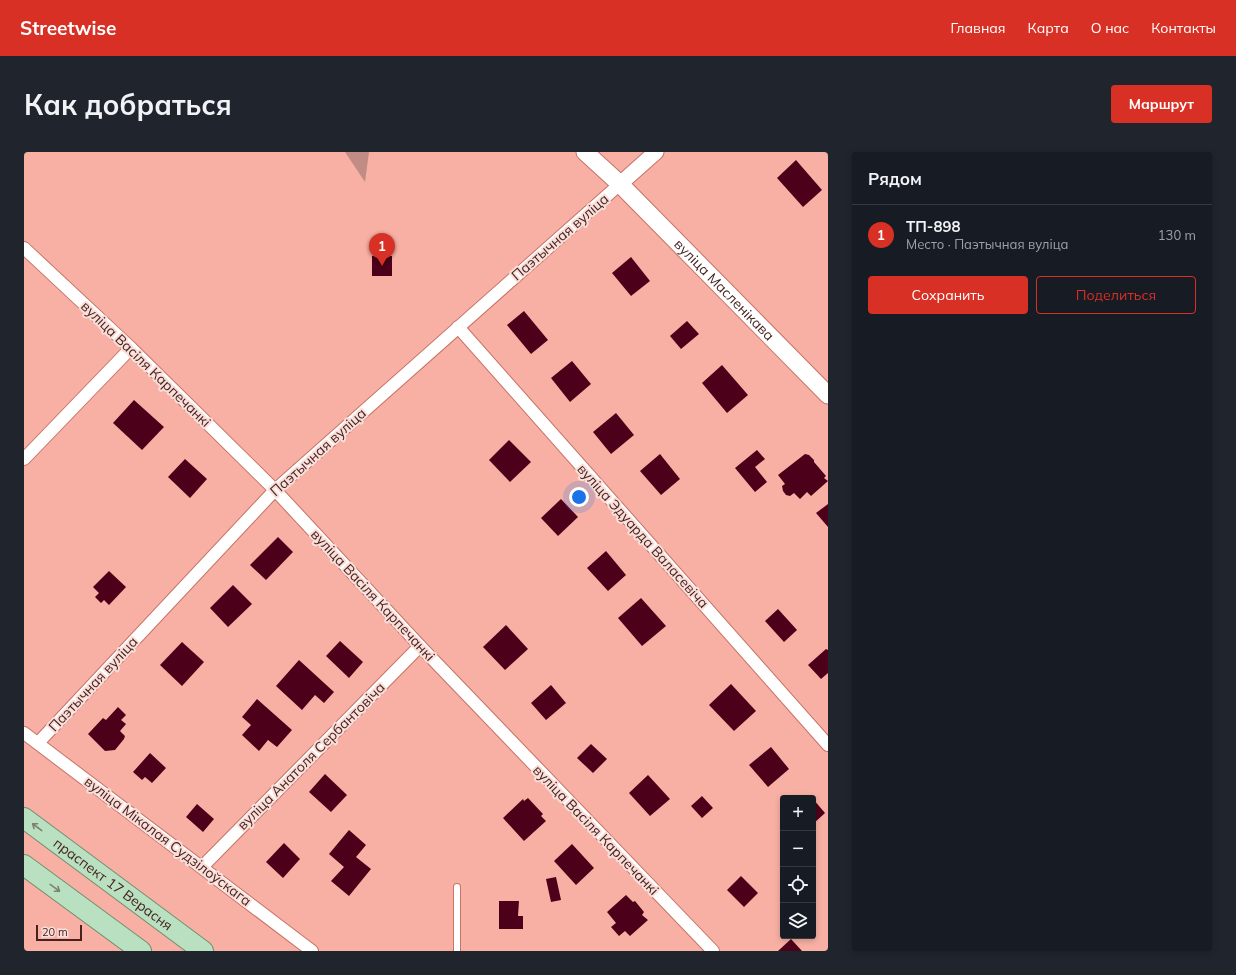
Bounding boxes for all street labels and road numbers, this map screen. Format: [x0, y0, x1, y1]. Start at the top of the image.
street label: Паэтычная вуліца [508, 190, 612, 284]
street label: вуліца Масленікава [670, 235, 778, 344]
street label: вуліца Васіля Карпечанкі [77, 297, 215, 431]
street label: Паэтычная вуліца [266, 404, 370, 500]
street label: вуліца Эдуарда Валасевіча [573, 460, 713, 612]
street label: вуліца Васіля Карпечанкі [307, 525, 439, 665]
street label: Паэтычная вуліца [44, 633, 142, 735]
street label: вуліца Анатоля Сербантовіча [233, 678, 389, 834]
street label: вуліца Васіля Карпечанкі [529, 761, 663, 899]
street label: вуліца Мікалая Судзілоўскага [81, 772, 255, 910]
street label: праспект 17 Верасня [50, 834, 176, 934]

